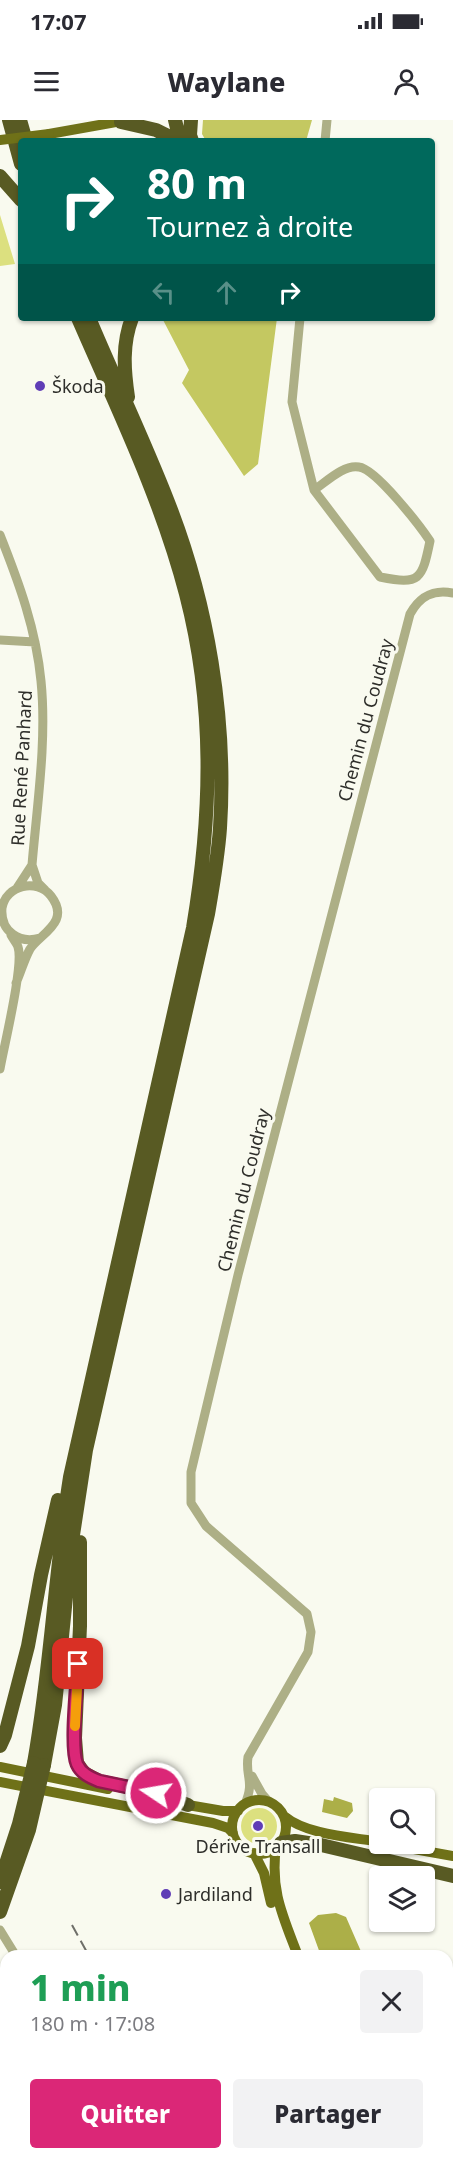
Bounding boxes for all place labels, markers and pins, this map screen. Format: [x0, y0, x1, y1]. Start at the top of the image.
place label: Škoda [52, 374, 104, 398]
marker: Škoda [33, 379, 47, 393]
pin [52, 1638, 103, 1689]
marker: Dérive Transall [251, 1819, 265, 1833]
place label: Dérive Transall [196, 1834, 320, 1858]
place label: Jardiland [176, 1882, 253, 1906]
marker: Jardiland [159, 1887, 173, 1901]

